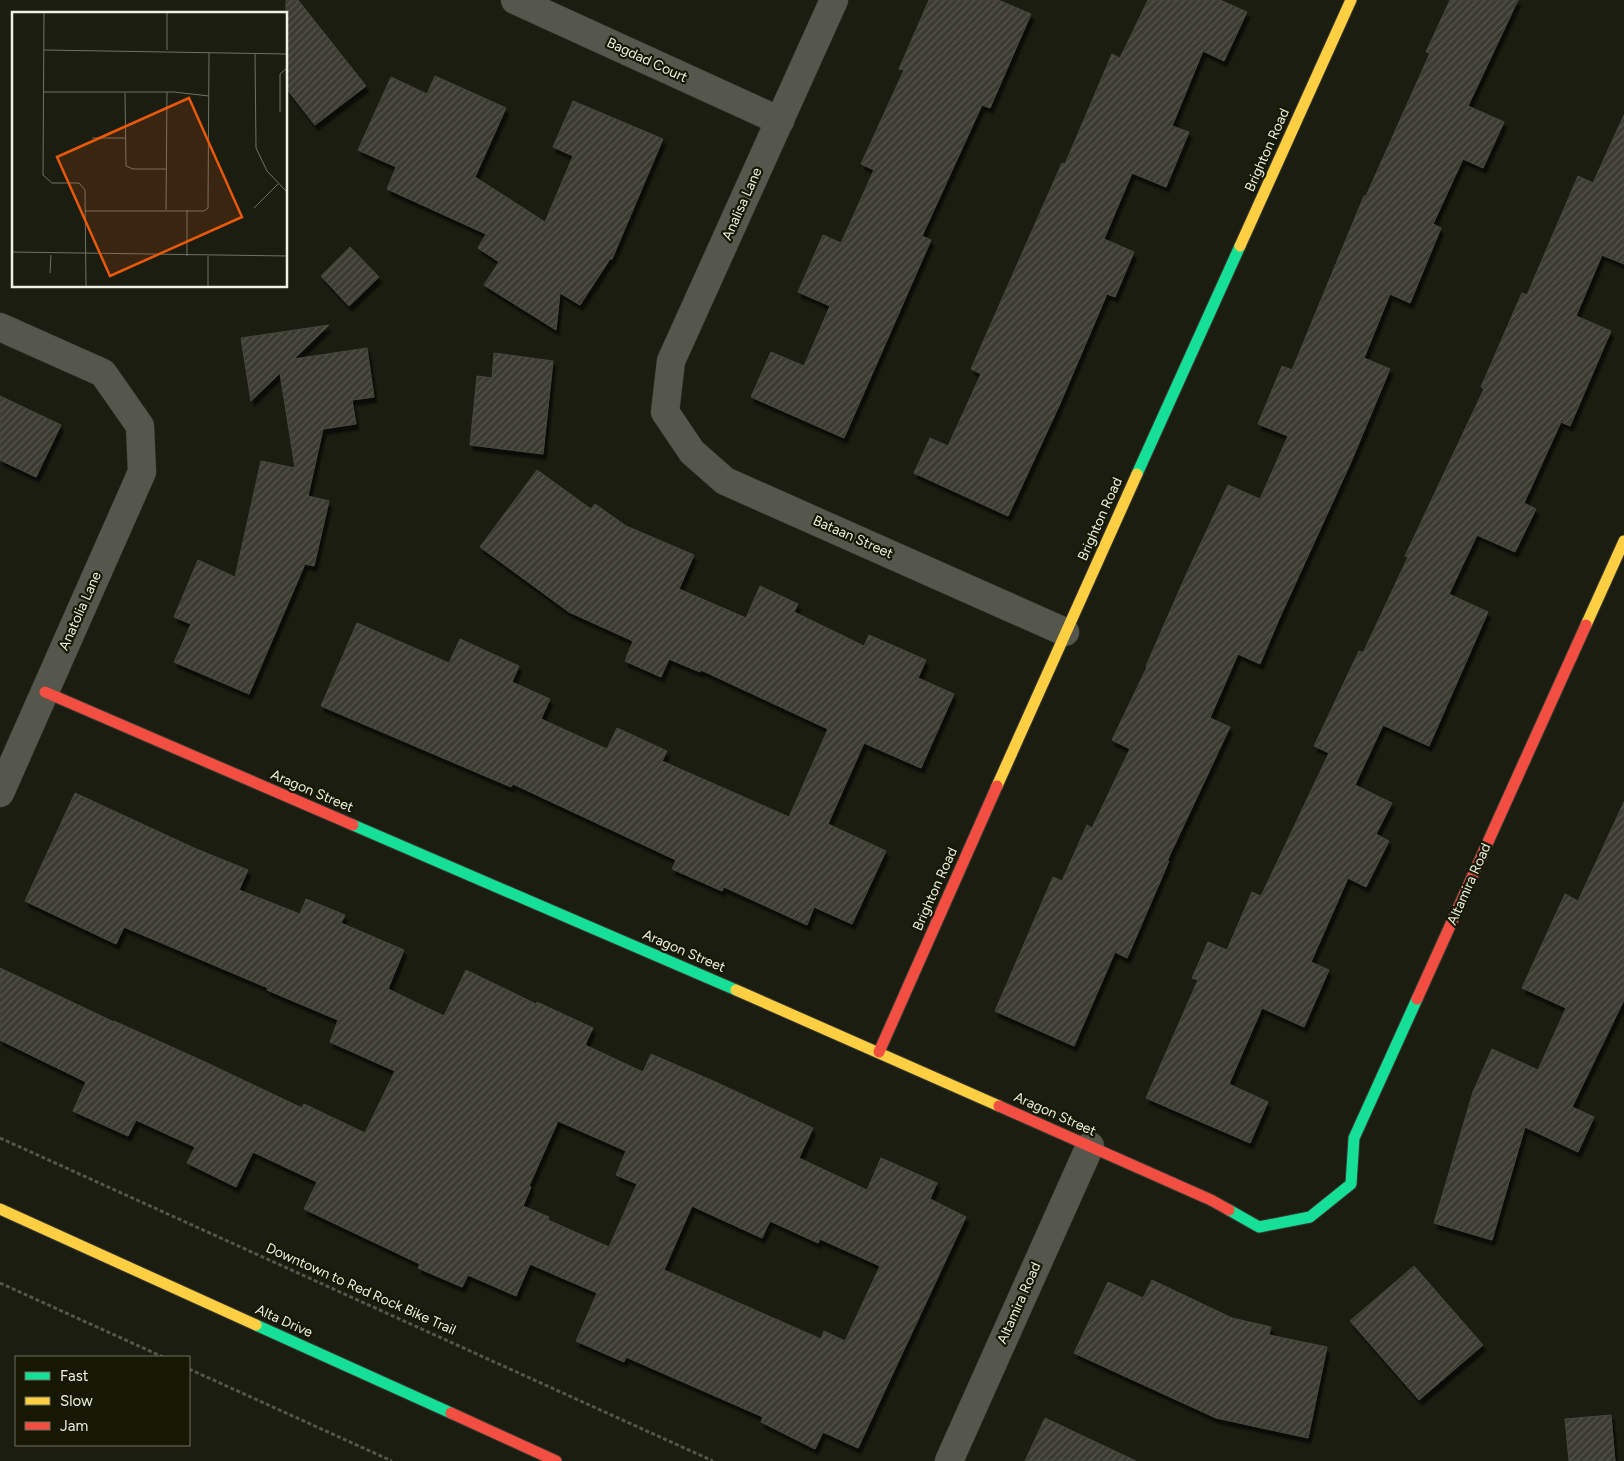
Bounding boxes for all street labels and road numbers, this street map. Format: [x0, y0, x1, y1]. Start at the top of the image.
street label: Bagdad Court [604, 34, 690, 86]
street label: Brighton Road [1241, 106, 1293, 194]
street label: Analisa Lane [718, 165, 766, 243]
street label: Brighton Road [1074, 475, 1126, 563]
street label: Bataan Street [810, 512, 896, 562]
street label: Anatolia Lane [55, 569, 105, 653]
street label: Aragon Street [268, 766, 356, 816]
street label: Altamira Road [1443, 840, 1495, 928]
street label: Brighton Road [909, 845, 961, 933]
street label: Aragon Street [640, 926, 728, 976]
street label: Aragon Street [1011, 1088, 1099, 1140]
street label: Downtown to Red Rock Bike Trail [263, 1239, 459, 1339]
street label: Altamira Road [993, 1259, 1045, 1347]
street label: Alta Drive [253, 1301, 316, 1341]

